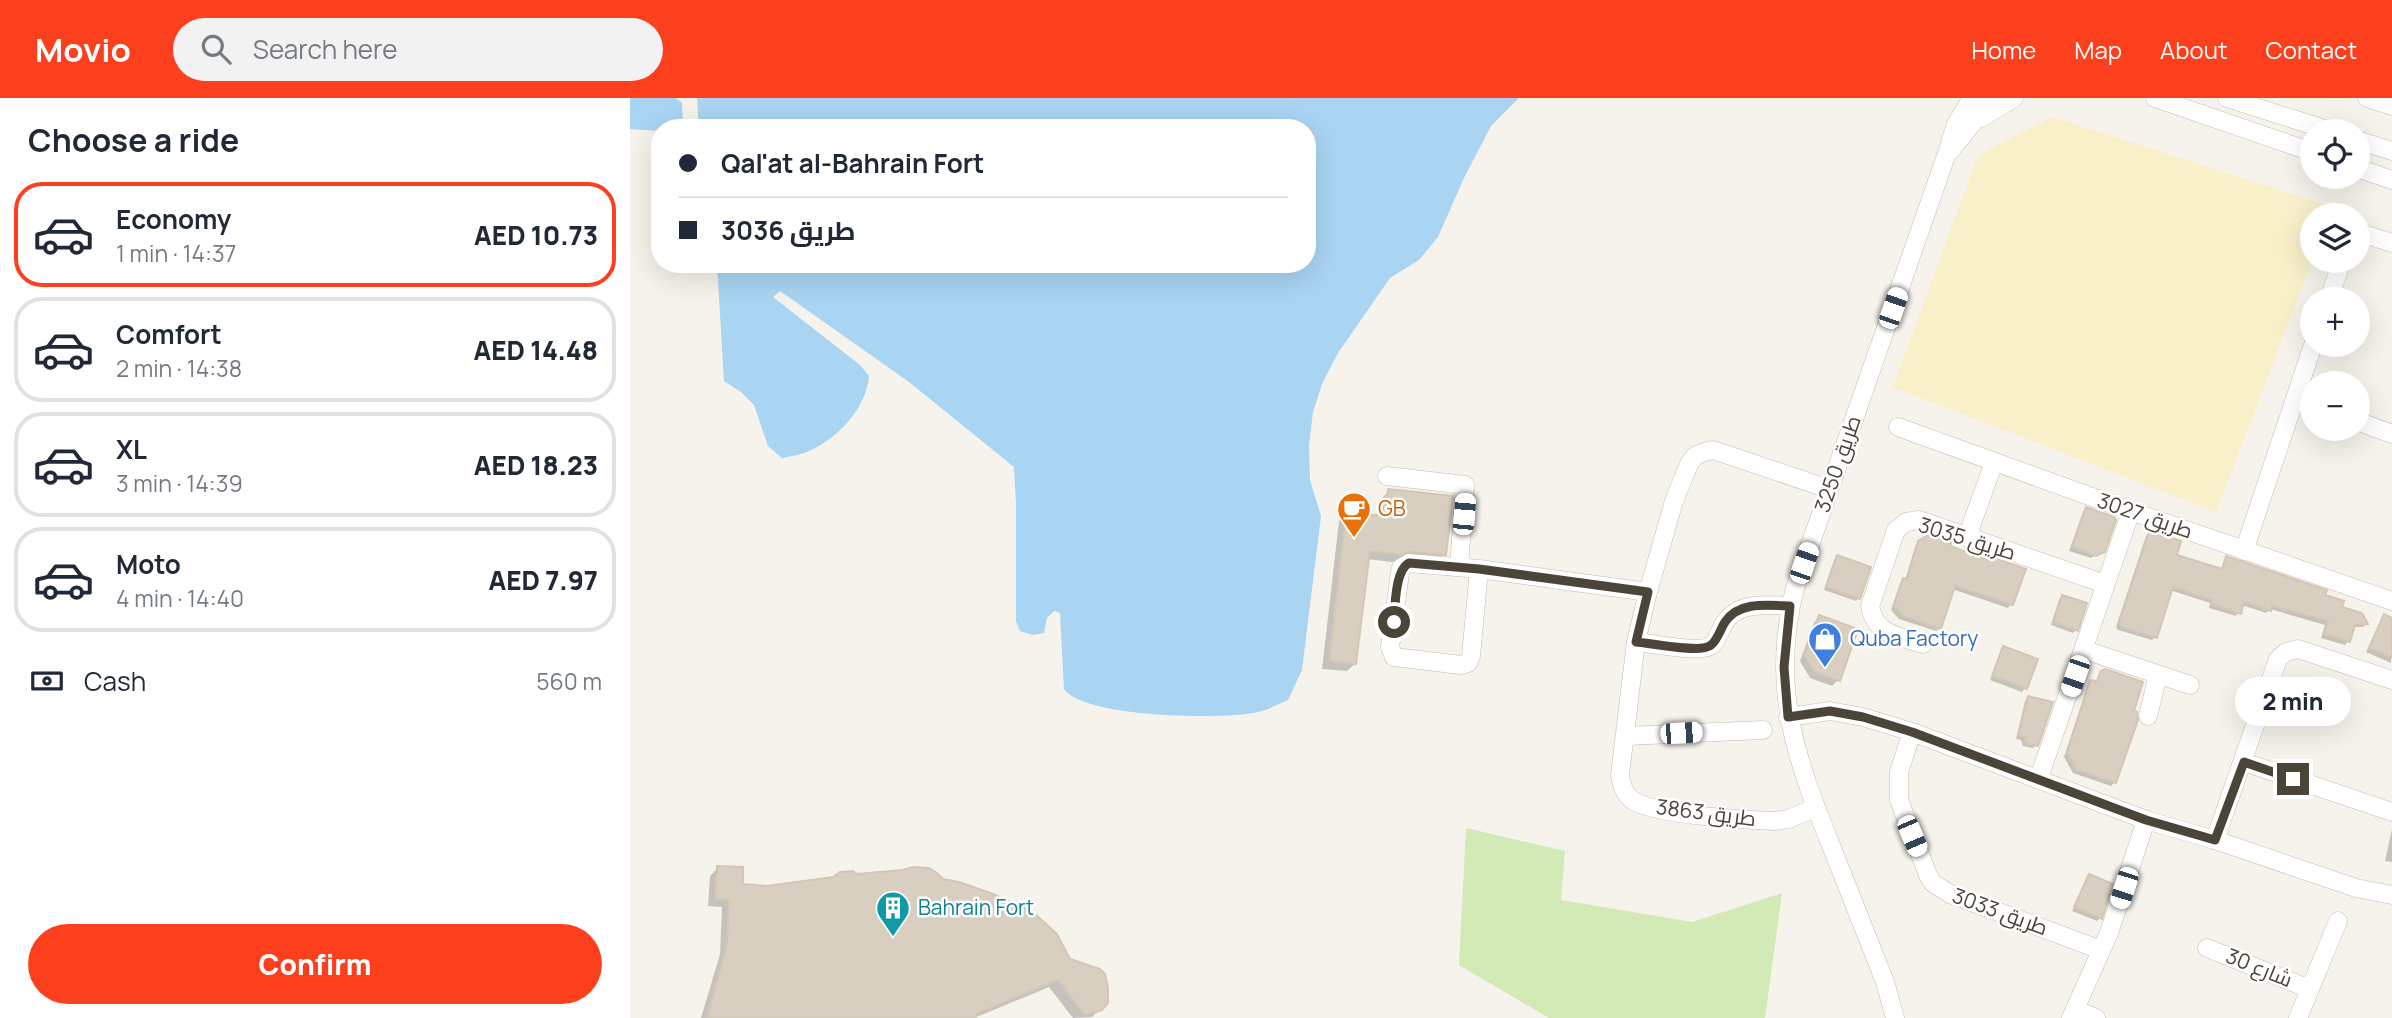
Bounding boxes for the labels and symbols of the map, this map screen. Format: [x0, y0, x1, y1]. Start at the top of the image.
car [1877, 285, 1910, 331]
street label: طريق 3250 [1807, 412, 1867, 516]
street label: طريق 3027 [2094, 486, 2197, 544]
cafe icon: GB [1335, 490, 1373, 539]
car [1452, 492, 1477, 536]
place label: GB [1378, 494, 1406, 522]
street label: طريق 3035 [1915, 510, 2019, 566]
car [1788, 540, 1821, 586]
route start [1378, 606, 1410, 638]
shop icon: Quba Factory [1806, 620, 1844, 669]
place label: Quba Factory [1850, 624, 1978, 652]
car [2059, 653, 2092, 699]
callout: 2 min [2235, 678, 2351, 726]
car [1660, 721, 1703, 745]
route end [2277, 763, 2309, 795]
street label: طريق 3863 [1654, 792, 1758, 832]
car [1895, 813, 1930, 859]
car [2108, 865, 2141, 911]
street label: طريق 3033 [1949, 881, 2052, 941]
building icon: Bahrain Fort [874, 889, 912, 938]
place label: Bahrain Fort [918, 893, 1034, 921]
street label: شارع 30 [2222, 941, 2297, 994]

